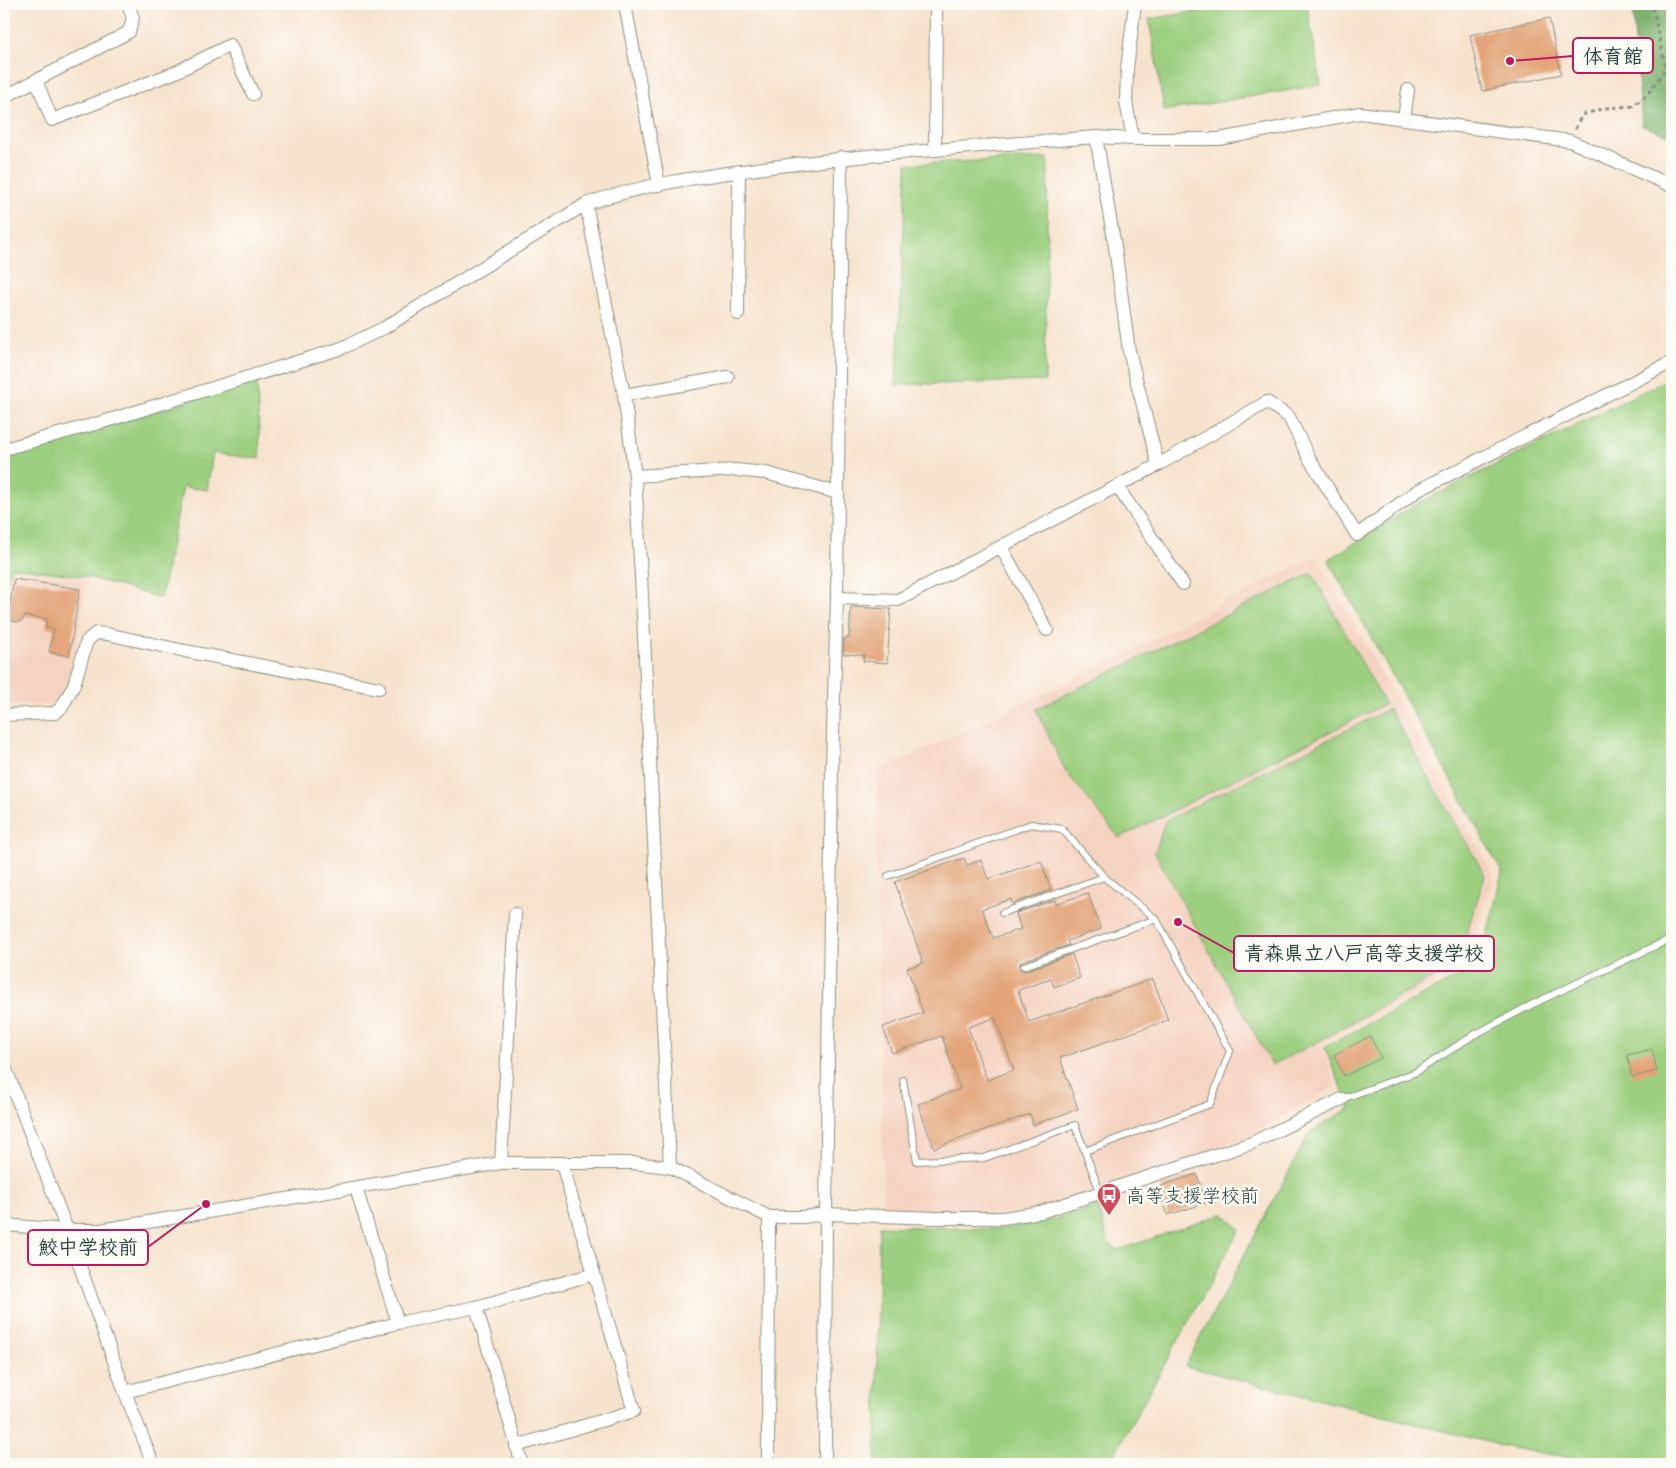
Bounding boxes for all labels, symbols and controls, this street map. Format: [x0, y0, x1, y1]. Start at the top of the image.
callout: 体育館 [1573, 38, 1653, 73]
text: 体育館 [1583, 42, 1643, 69]
callout: 青森県立八戸高等支援学校 [1234, 936, 1494, 971]
text: 青森県立八戸高等支援学校 [1244, 939, 1484, 966]
bus stop icon: 高等支援学校前 [1096, 1182, 1122, 1216]
place label: 高等支援学校前 [1126, 1182, 1259, 1208]
callout: 鮫中学校前 [28, 1230, 148, 1265]
text: 鮫中学校前 [38, 1233, 138, 1260]

